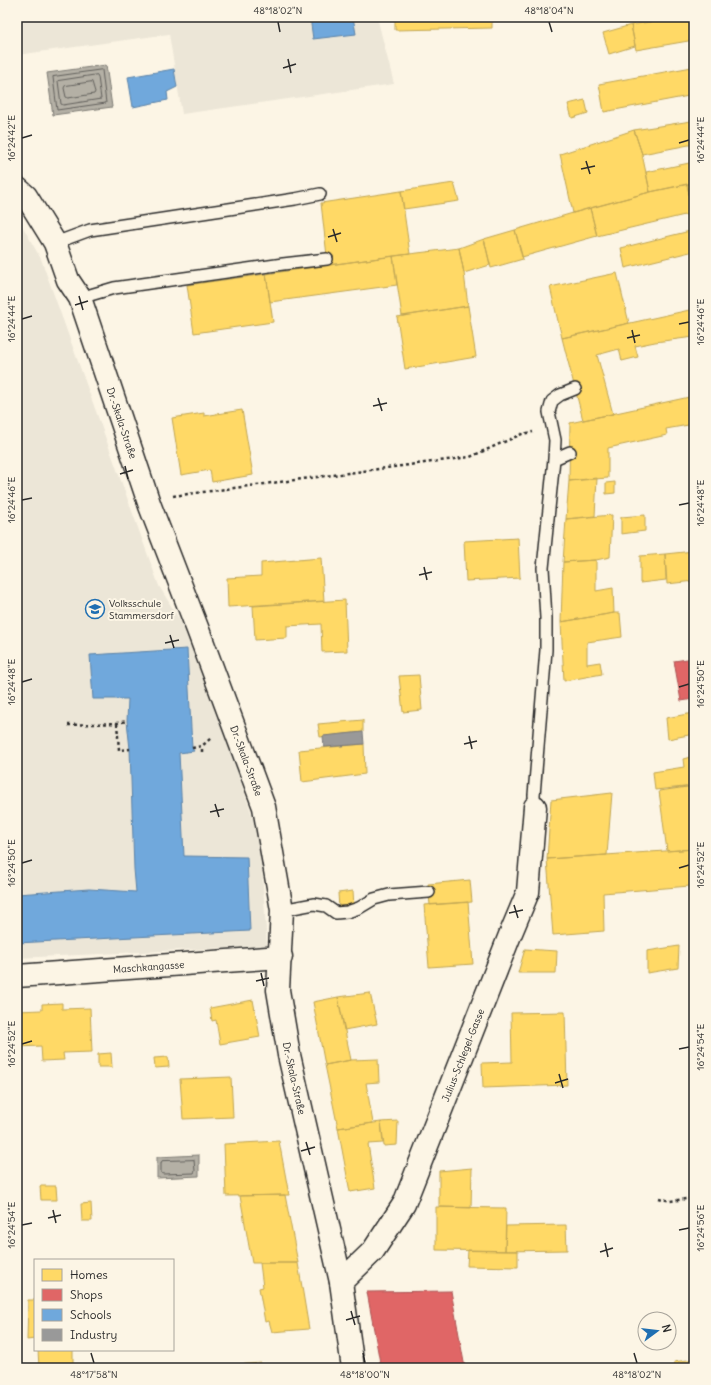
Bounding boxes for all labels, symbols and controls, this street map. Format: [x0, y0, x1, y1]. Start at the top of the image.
text: 48°18'02"N [254, 4, 302, 17]
text: 48°18'04"N [524, 4, 574, 17]
text: 16°24'42"E [5, 115, 18, 161]
text: 16°24'44"E [694, 117, 707, 163]
text: 16°24'44"E [5, 296, 18, 342]
text: 16°24'46"E [694, 299, 707, 345]
street label: Dr.-Skala-Straße [104, 386, 140, 460]
text: 16°24'46"E [5, 477, 18, 523]
text: 16°24'48"E [694, 480, 707, 526]
place label: Volksschule Stammersdorf [109, 597, 175, 622]
school or university icon: Volksschule Stammersdorf [84, 598, 106, 620]
text: 16°24'48"E [5, 659, 18, 705]
text: 16°24'50"E [694, 660, 707, 708]
street label: Dr.-Skala-Straße [227, 724, 265, 798]
text: 16°24'50"E [5, 839, 18, 887]
text: 16°24'52"E [694, 842, 707, 888]
street label: Maschkangasse [113, 958, 185, 976]
street label: Julius-Schlegel-Gasse [439, 1007, 487, 1104]
text: 16°24'52"E [5, 1021, 18, 1067]
text: 16°24'54"E [694, 1023, 707, 1070]
street label: Dr.-Skala-Straße [280, 1041, 308, 1116]
text: 16°24'54"E [5, 1201, 18, 1248]
text: 16°24'56"E [694, 1204, 707, 1251]
legend [34, 1259, 174, 1351]
text: Homes [70, 1267, 108, 1282]
text: Shops [70, 1287, 103, 1302]
text: Schools [70, 1307, 111, 1322]
north arrow [637, 1311, 677, 1351]
text: N [659, 1323, 674, 1334]
text: Industry [70, 1327, 117, 1342]
text: 48°17'58"N [70, 1368, 118, 1381]
text: 48°18'00"N [340, 1368, 390, 1381]
text: 48°18'02"N [613, 1368, 661, 1381]

